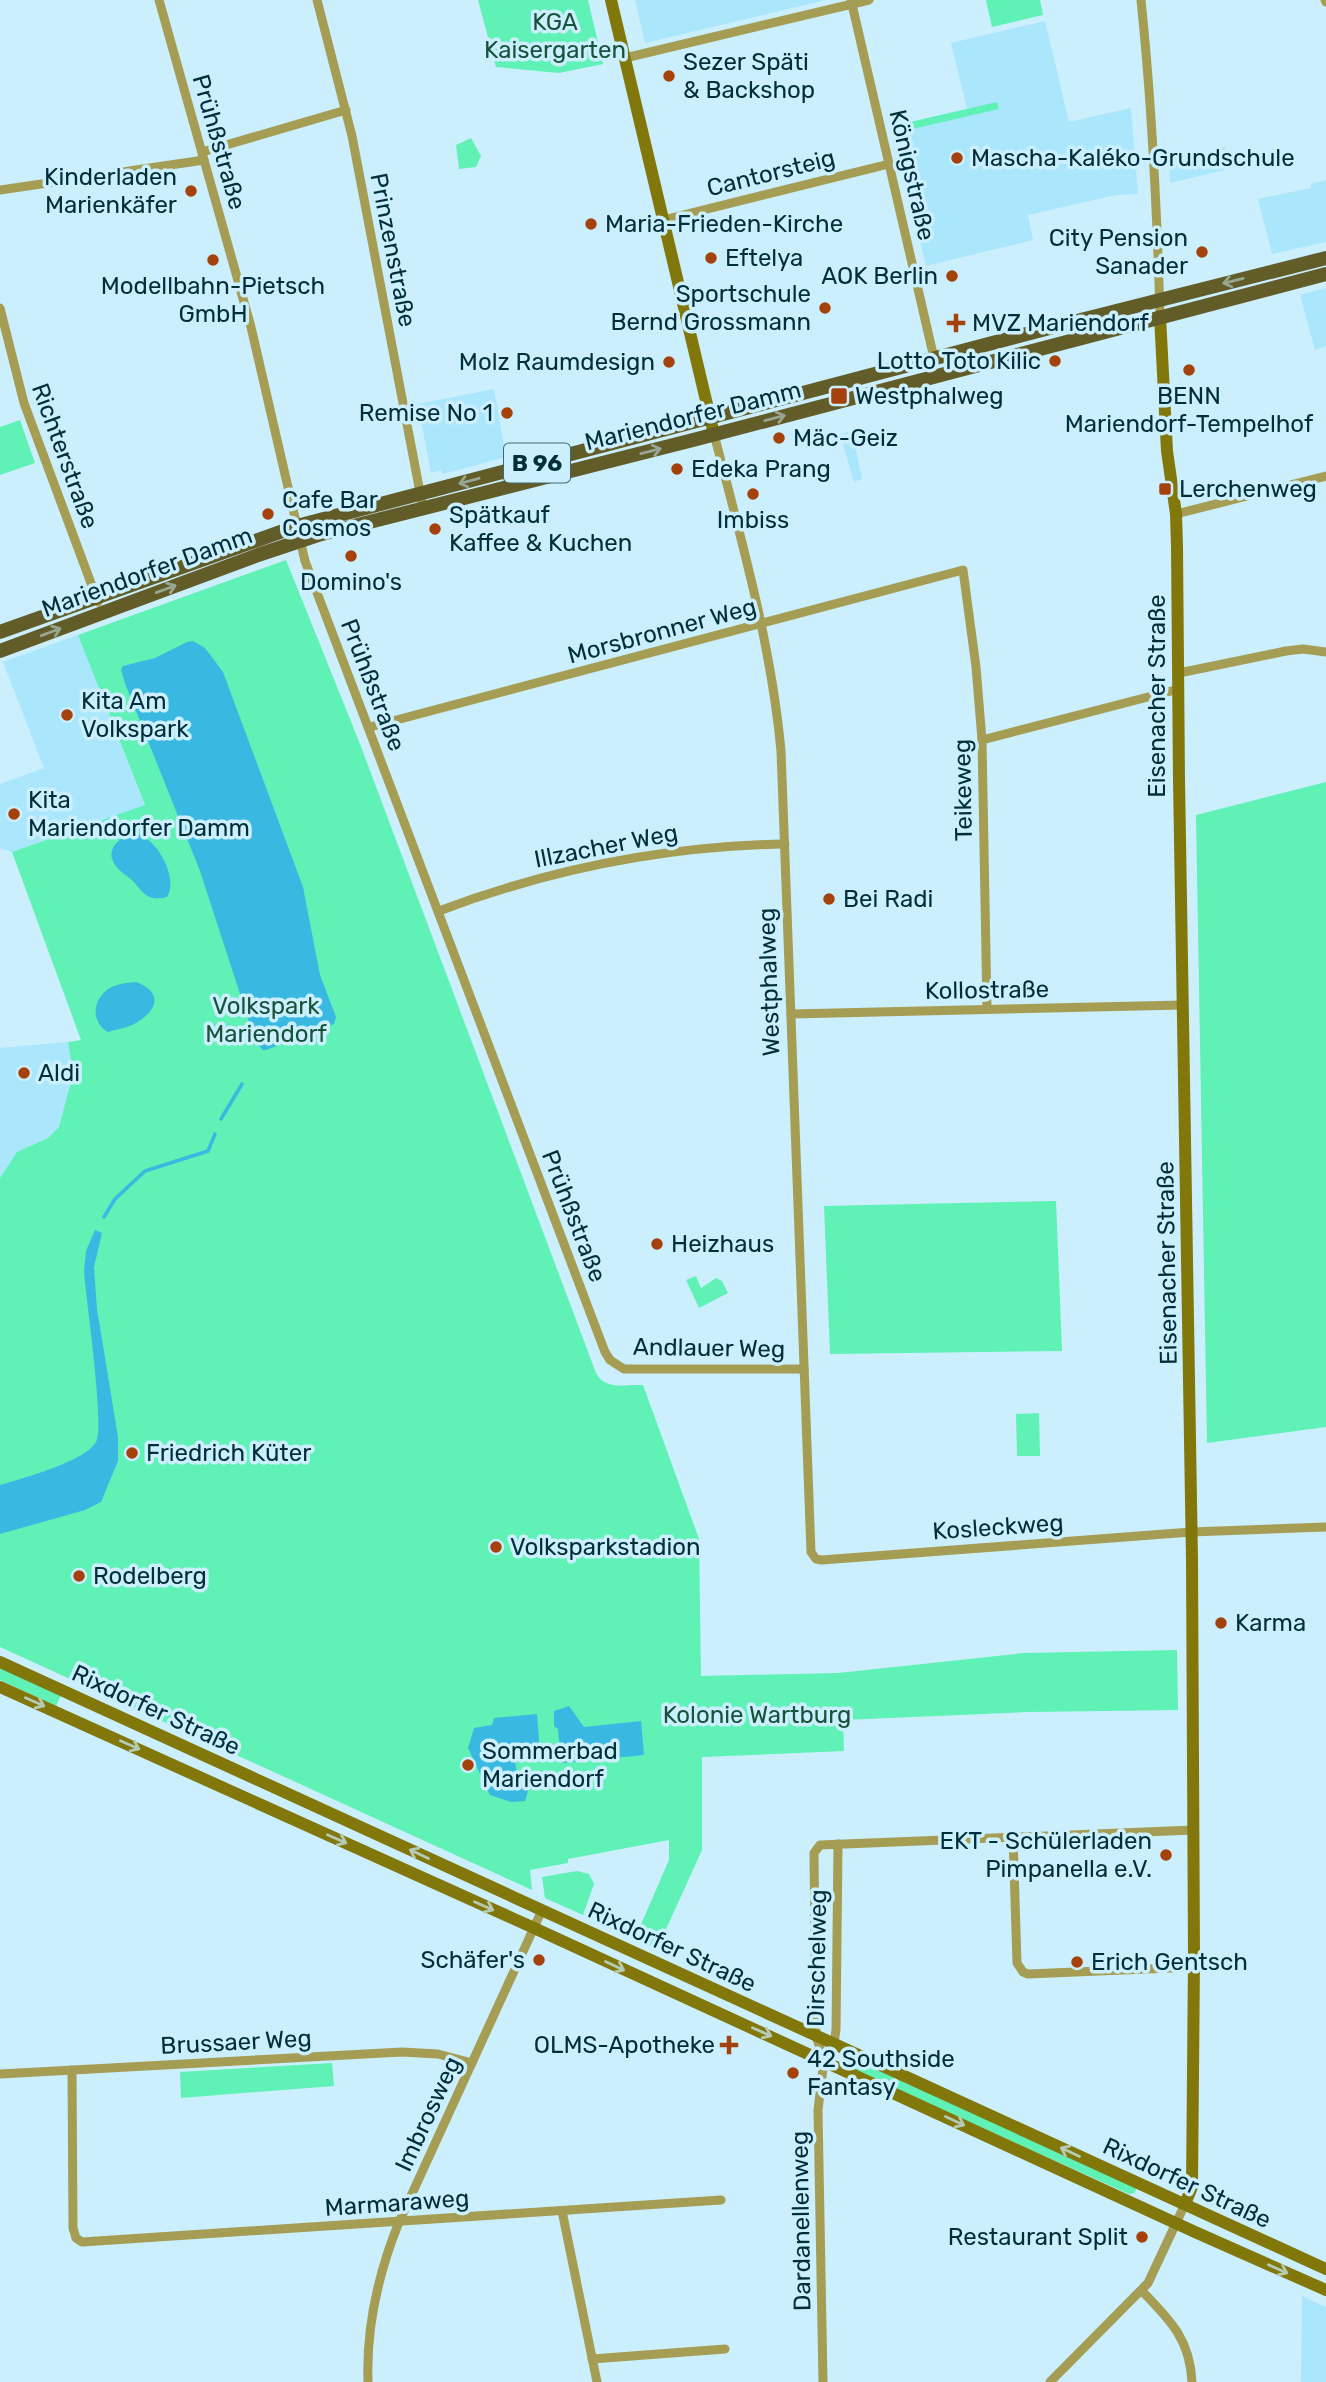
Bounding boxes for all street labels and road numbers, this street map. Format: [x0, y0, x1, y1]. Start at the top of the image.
street label: Prühßstraße [186, 71, 252, 213]
street label: Königstraße [883, 107, 941, 243]
street label: Cantorsteig [704, 144, 838, 202]
street label: Prinzenstraße [364, 171, 422, 329]
street label: Mariendorfer Damm [582, 376, 804, 456]
street label: Richterstraße [26, 380, 104, 532]
road number: B 96 [504, 444, 570, 482]
street label: Mariendorfer Damm [38, 521, 256, 623]
street label: Morsbronner Weg [565, 592, 759, 670]
street label: Eisenacher Straße [1143, 594, 1171, 798]
street label: Prühßstraße [335, 615, 411, 755]
street label: Teikeweg [948, 739, 978, 841]
street label: Illzacher Weg [532, 818, 680, 874]
street label: Westphalweg [752, 907, 786, 1057]
street label: Kollostraße [925, 975, 1049, 1005]
street label: Prühßstraße [536, 1146, 612, 1286]
street label: Eisenacher Straße [1151, 1161, 1183, 1365]
street label: Andlauer Weg [633, 1333, 785, 1363]
street label: Kosleckweg [932, 1508, 1064, 1546]
street label: Rixdorfer Straße [67, 1659, 245, 1761]
street label: Dirschelweg [802, 1889, 832, 2027]
street label: Rixdorfer Straße [583, 1896, 761, 1998]
street label: Brussaer Weg [160, 2024, 312, 2060]
street label: Imbrosweg [389, 2052, 467, 2176]
street label: Dardanellenweg [785, 2131, 817, 2311]
street label: Rixdorfer Straße [1098, 2132, 1276, 2234]
street label: Marmaraweg [324, 2184, 470, 2222]

